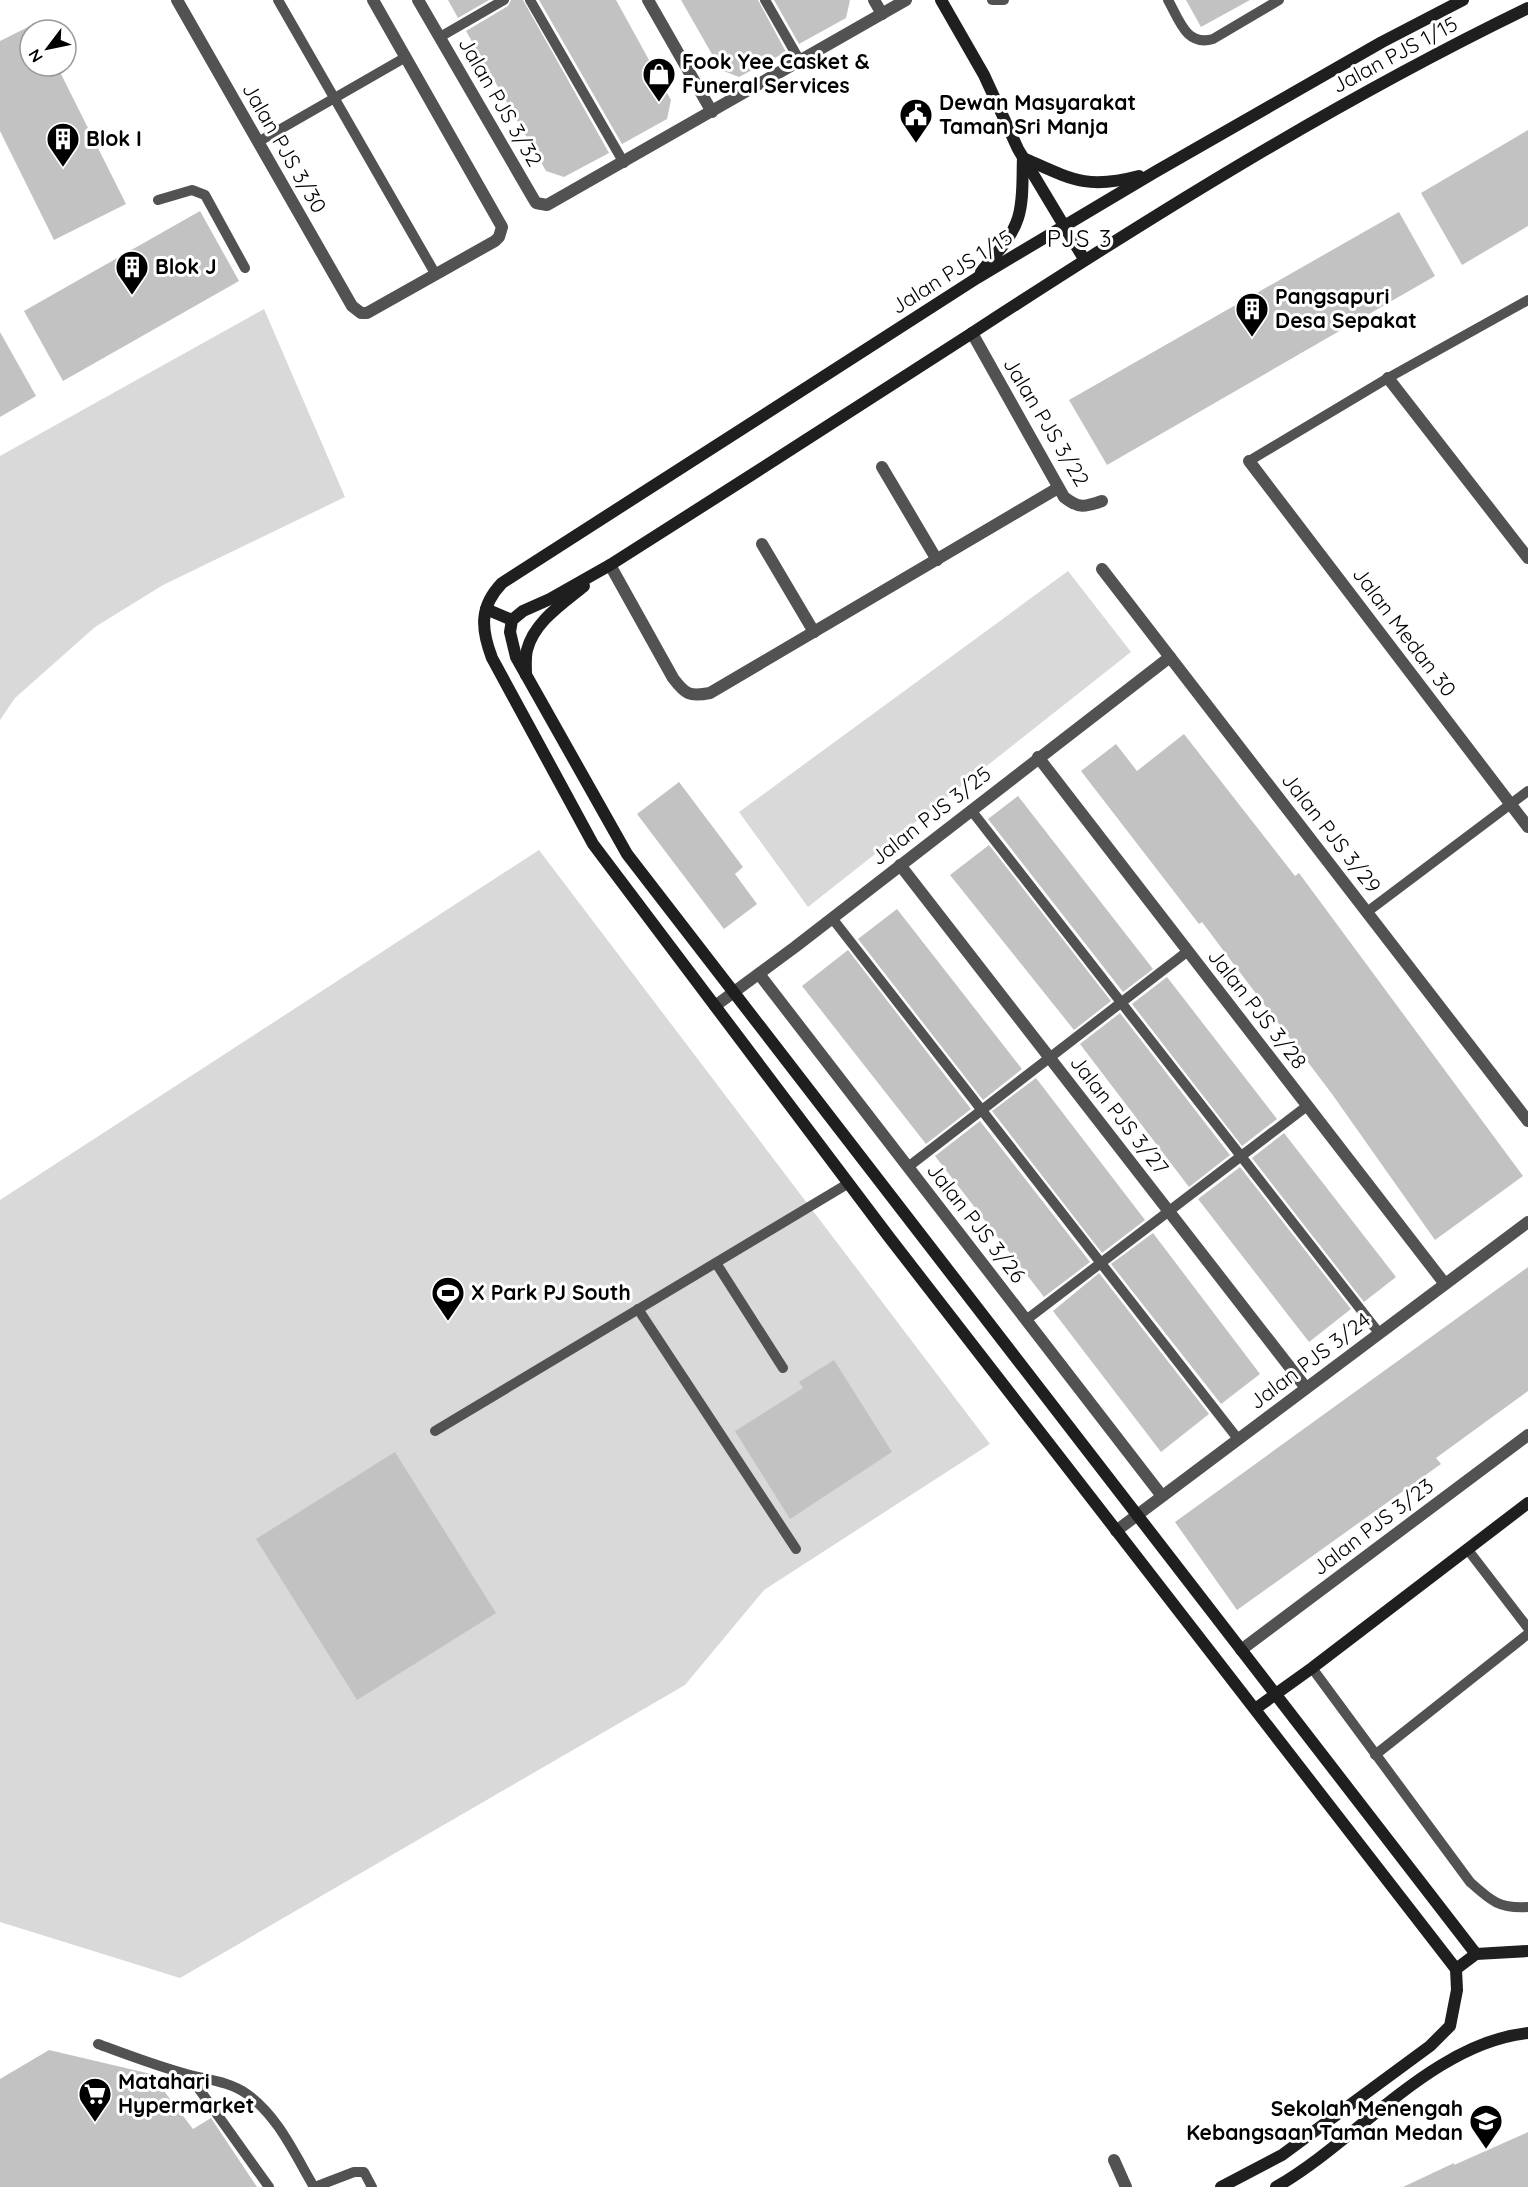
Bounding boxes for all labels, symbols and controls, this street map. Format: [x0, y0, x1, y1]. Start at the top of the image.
street label: Jalan PJS 1/15 [1327, 10, 1462, 98]
north arrow [18, 18, 78, 78]
street label: Jalan PJS 3/32 [453, 32, 548, 171]
text: N [24, 46, 47, 66]
place label: Fook Yee Casket & Funeral Services [682, 48, 870, 98]
shop icon: Fook Yee Casket & Funeral Services [641, 56, 677, 103]
street label: Jalan PJS 3/30 [237, 78, 333, 217]
place label: Dewan Masyarakat Taman Sri Manja [939, 89, 1136, 139]
public building icon: Dewan Masyarakat Taman Sri Manja [898, 97, 934, 144]
building icon: Blok I [45, 121, 81, 168]
place label: Blok I [86, 125, 142, 151]
street label: Jalan PJS 1/15 [886, 223, 1017, 319]
district label: PJS 3 [1047, 223, 1113, 253]
building icon: Blok J [114, 249, 150, 296]
place label: Blok J [155, 253, 217, 279]
place label: Pangsapuri Desa Sepakat [1275, 283, 1417, 333]
building icon: Pangsapuri Desa Sepakat [1234, 291, 1270, 338]
street label: Jalan PJS 3/22 [998, 352, 1096, 491]
street label: Jalan Medan 30 [1347, 561, 1462, 702]
street label: Jalan PJS 3/25 [865, 760, 996, 870]
street label: Jalan PJS 3/29 [1277, 767, 1387, 898]
street label: Jalan PJS 3/28 [1203, 943, 1313, 1074]
street label: Jalan PJS 3/27 [1065, 1049, 1175, 1180]
street label: Jalan PJS 3/26 [922, 1157, 1032, 1288]
sports icon: X Park PJ South [430, 1275, 466, 1322]
place label: X Park PJ South [471, 1279, 631, 1305]
street label: Jalan PJS 3/24 [1244, 1306, 1375, 1414]
street label: Jalan PJS 3/23 [1307, 1472, 1438, 1580]
place label: Matahari Hypermarket [118, 2068, 254, 2118]
supermarket icon: Matahari Hypermarket [77, 2076, 113, 2123]
place label: Sekolah Menengah Kebangsaan Taman Medan [1186, 2095, 1463, 2145]
school or university icon: Sekolah Menengah Kebangsaan Taman Medan [1468, 2103, 1504, 2150]

